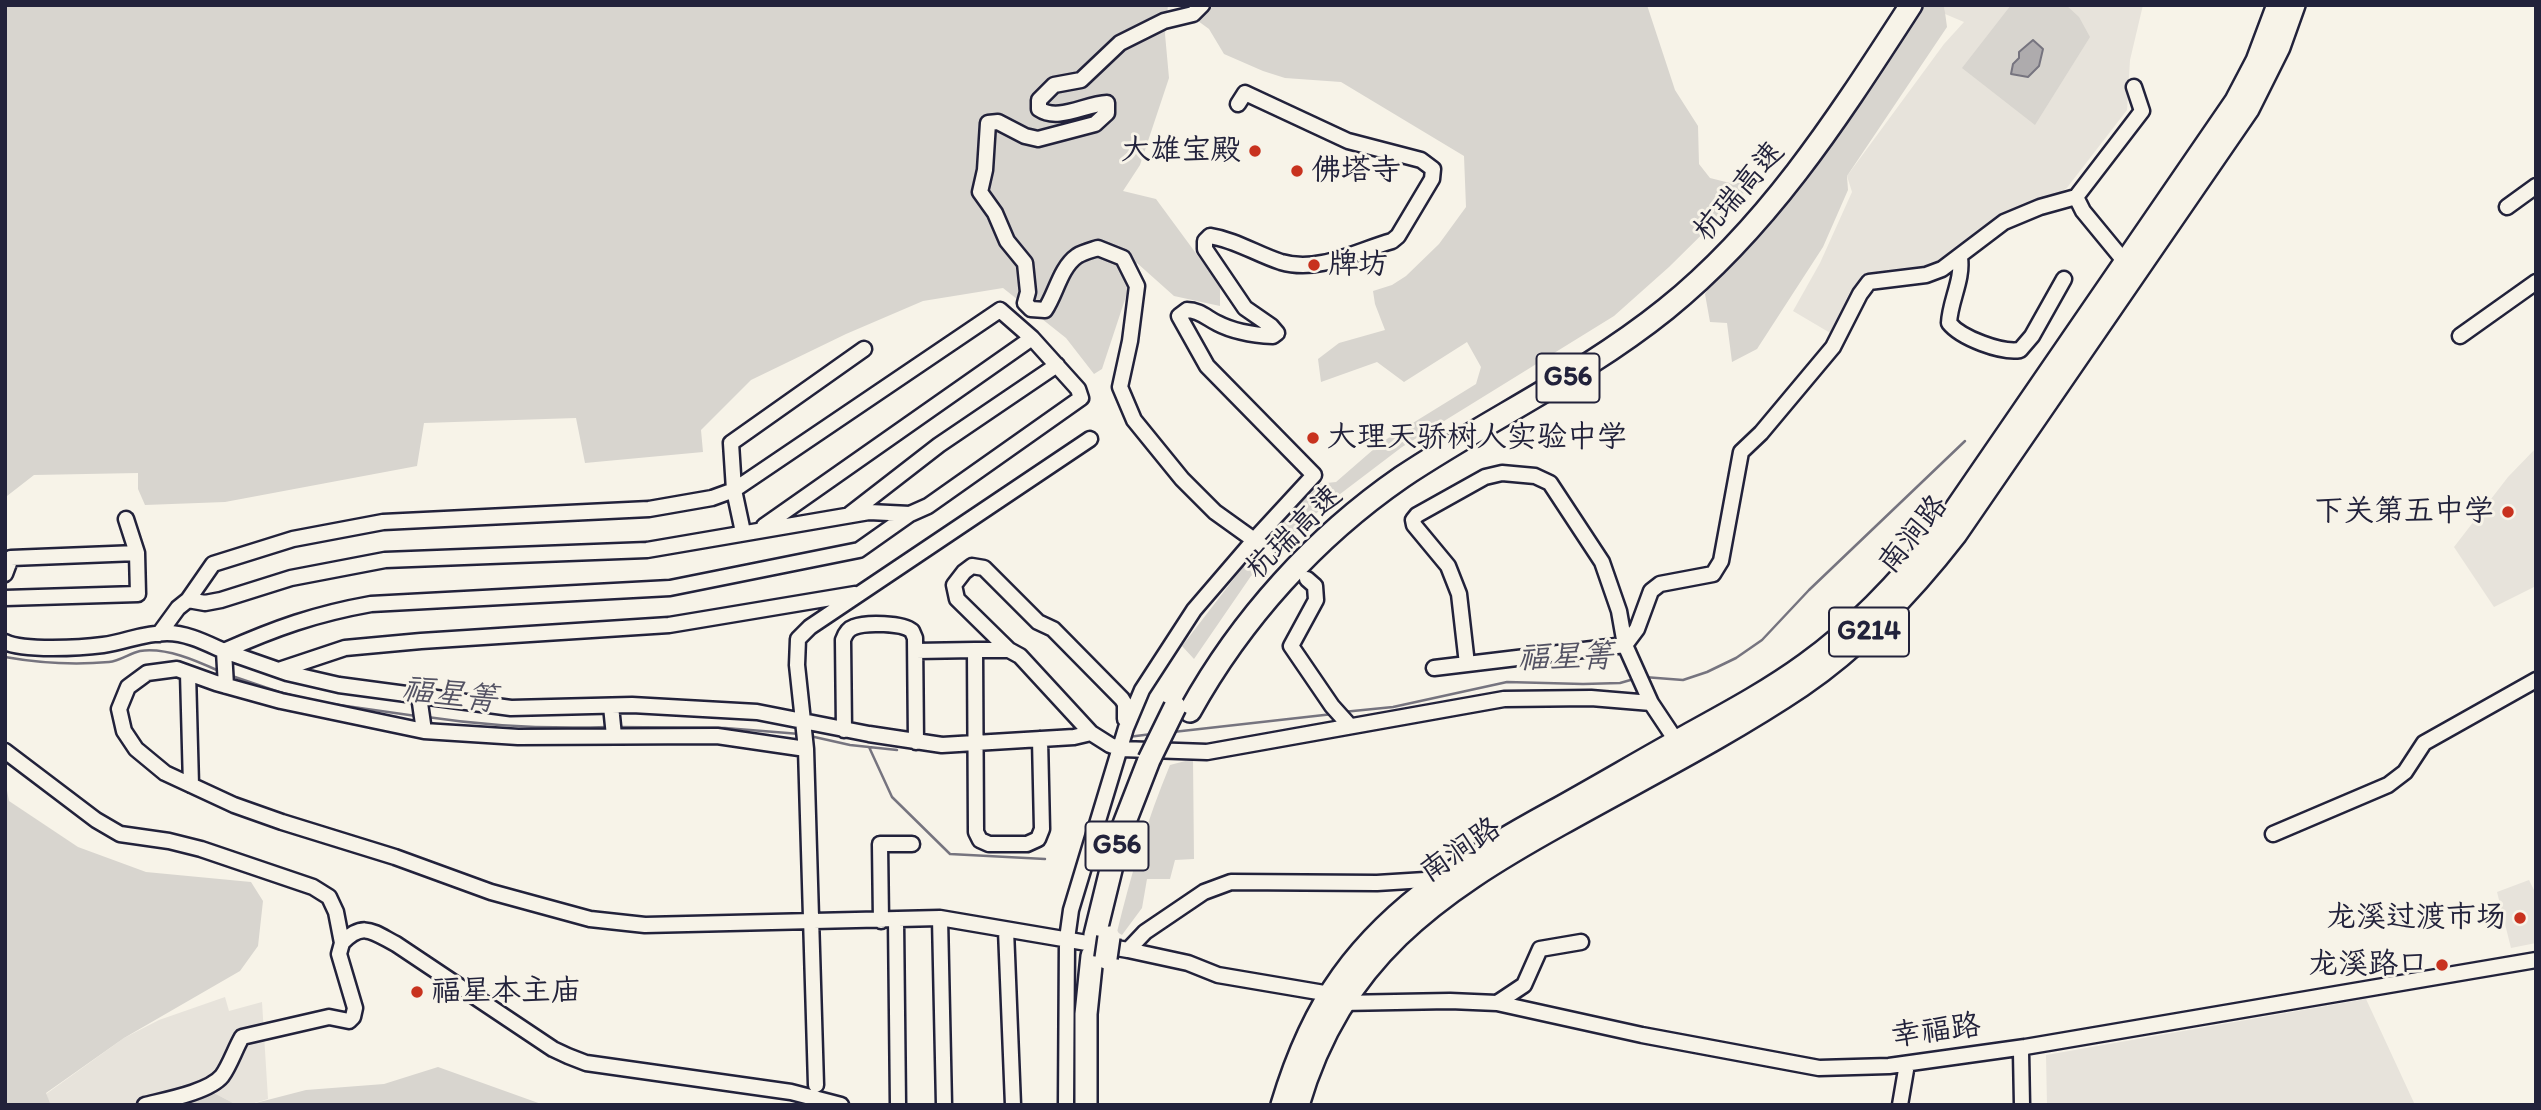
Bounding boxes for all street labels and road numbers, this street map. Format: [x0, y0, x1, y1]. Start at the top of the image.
street label: 杭瑞高速 [1687, 135, 1793, 249]
road number: G56 [1536, 354, 1600, 402]
street label: 杭瑞高速 [1239, 478, 1351, 588]
street label: 南涧路 [1872, 489, 1956, 581]
road number: G214 [1829, 608, 1909, 656]
street label: 南涧路 [1414, 811, 1508, 891]
road number: G56 [1086, 822, 1148, 870]
street label: 幸福路 [1889, 1009, 1983, 1055]

